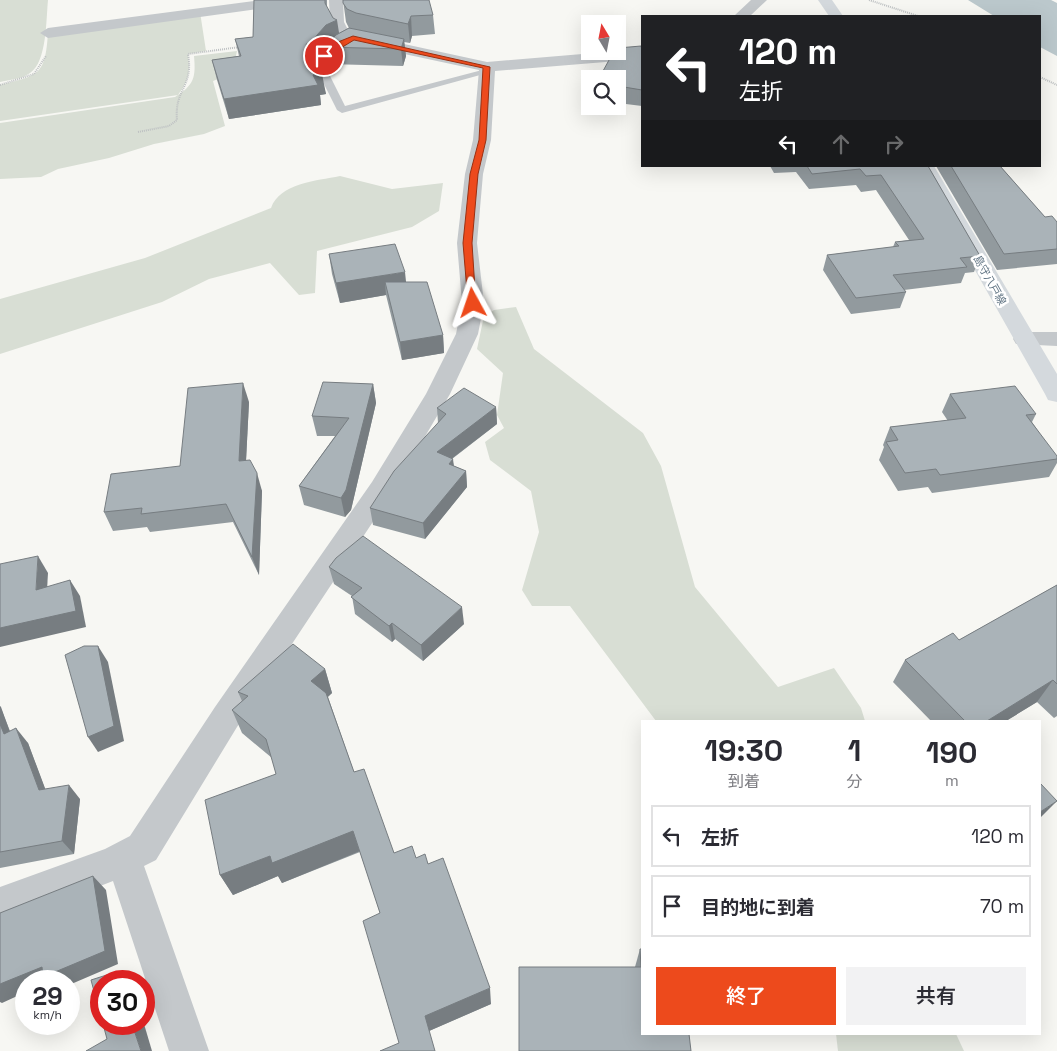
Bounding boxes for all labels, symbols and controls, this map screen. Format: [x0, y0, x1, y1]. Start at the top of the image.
north arrow [581, 15, 626, 60]
map controls [581, 15, 626, 115]
text: 120 m [739, 30, 837, 74]
pin [303, 35, 345, 77]
icon: left [656, 35, 721, 100]
icon: arrive [310, 42, 338, 70]
button: search [581, 70, 626, 115]
text: 左折 [739, 77, 783, 105]
icon: left [774, 130, 802, 158]
icon: ahead [827, 130, 855, 158]
icon: right [880, 130, 908, 158]
street label: 島守八戸線 [971, 253, 1009, 307]
position arrow [446, 276, 498, 328]
text: 19:30 [704, 731, 783, 770]
text: 1 [848, 731, 861, 770]
text: 190 [926, 733, 978, 772]
text: m [945, 770, 959, 791]
text: 到着 [728, 771, 760, 792]
text: 分 [847, 771, 863, 792]
icon: left [658, 822, 686, 850]
text: 120 m [971, 824, 1024, 849]
text: 左折 [701, 825, 739, 850]
icon: arrive [658, 892, 686, 920]
text: 70 m [980, 894, 1024, 919]
text: 目的地に到着 [701, 895, 815, 920]
button: 終了 [656, 967, 836, 1025]
button: 共有 [846, 967, 1026, 1025]
speed limit sign: 30 [90, 970, 155, 1035]
text: 29 [32, 980, 63, 1012]
text: km/h [33, 1007, 62, 1023]

